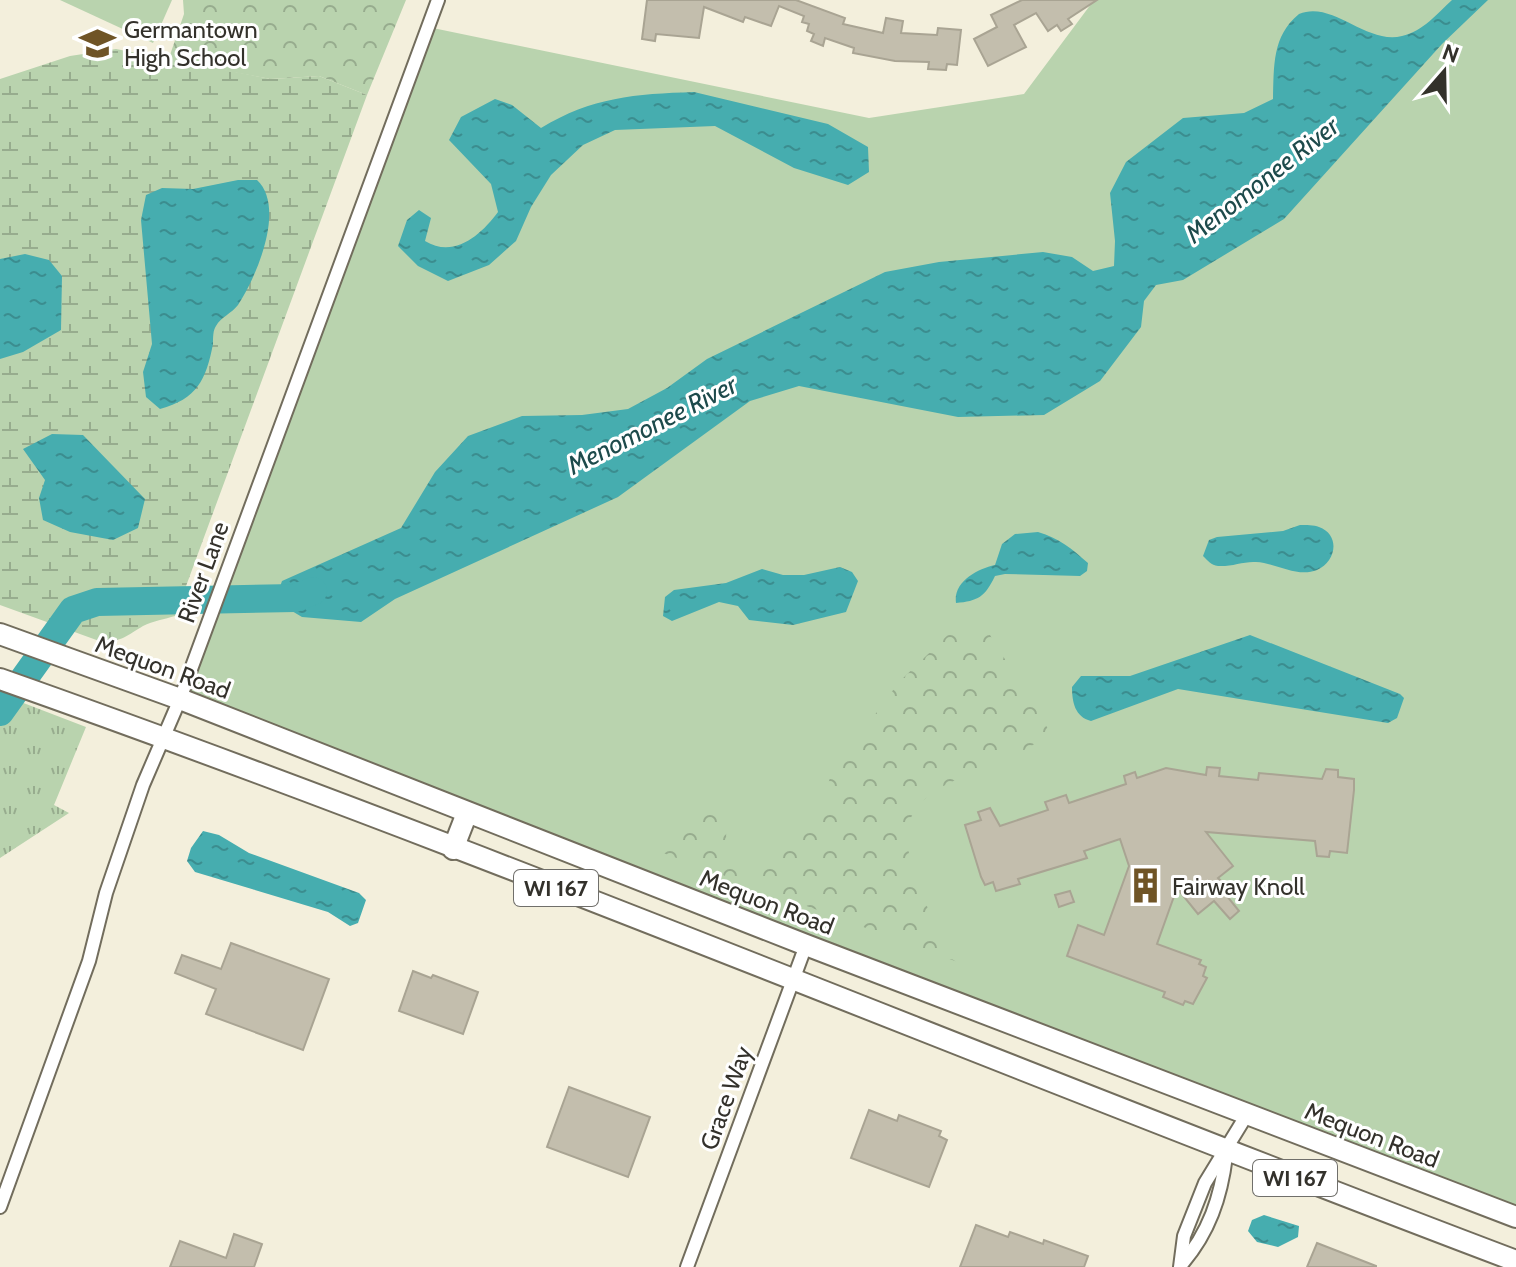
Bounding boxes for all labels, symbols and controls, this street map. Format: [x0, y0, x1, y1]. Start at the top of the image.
place label: Germantown High School [124, 15, 258, 72]
school or university icon: Germantown High School [79, 24, 117, 62]
north arrow [1404, 32, 1484, 112]
text: N [1439, 38, 1463, 69]
water label: Menomonee River [1178, 110, 1346, 250]
water label: Menomonee River [561, 368, 743, 482]
street label: River Lane [171, 517, 235, 627]
street label: Mequon Road [92, 629, 234, 705]
street label: Mequon Road [696, 863, 838, 941]
building icon: Fairway Knoll [1127, 867, 1165, 905]
road number: WI 167 [514, 870, 598, 906]
place label: Fairway Knoll [1172, 872, 1305, 901]
street label: Grace Way [694, 1042, 758, 1154]
street label: Mequon Road [1301, 1096, 1443, 1174]
road number: WI 167 [1253, 1160, 1337, 1196]

